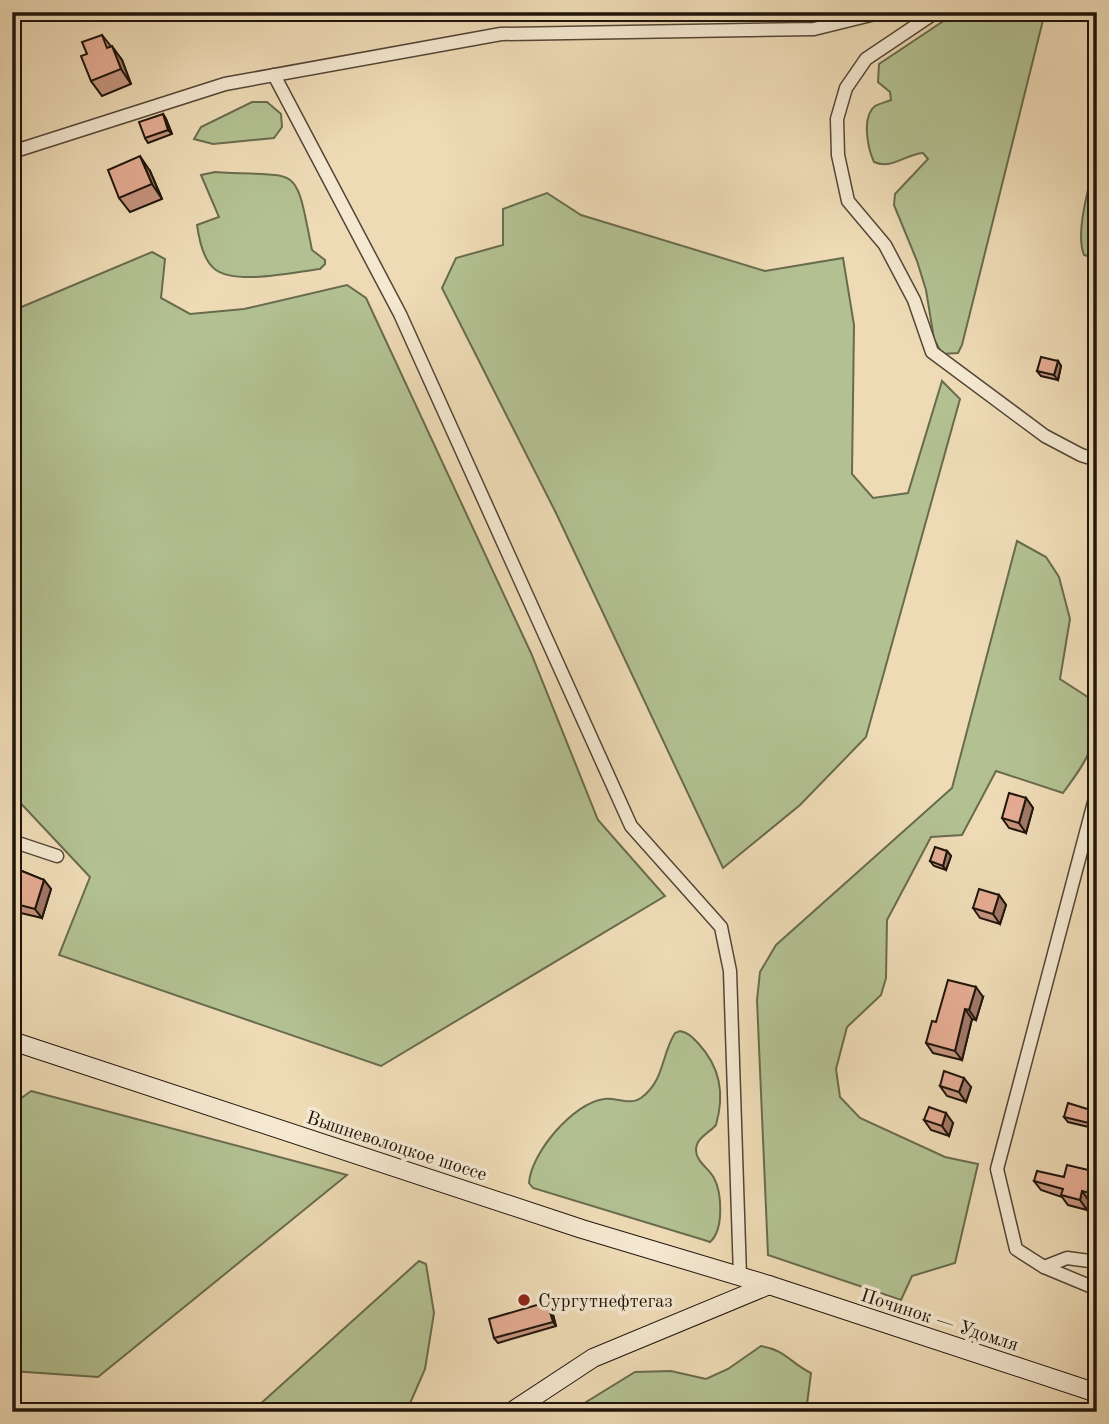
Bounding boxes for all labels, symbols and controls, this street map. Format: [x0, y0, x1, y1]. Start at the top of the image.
street label: Вышневолоцкое шоссе [304, 1109, 489, 1186]
street label: Починок — Удомля [858, 1287, 1020, 1356]
marker: Сургутнефтегаз [516, 1292, 532, 1308]
place label: Сургутнефтегаз [538, 1293, 673, 1312]

